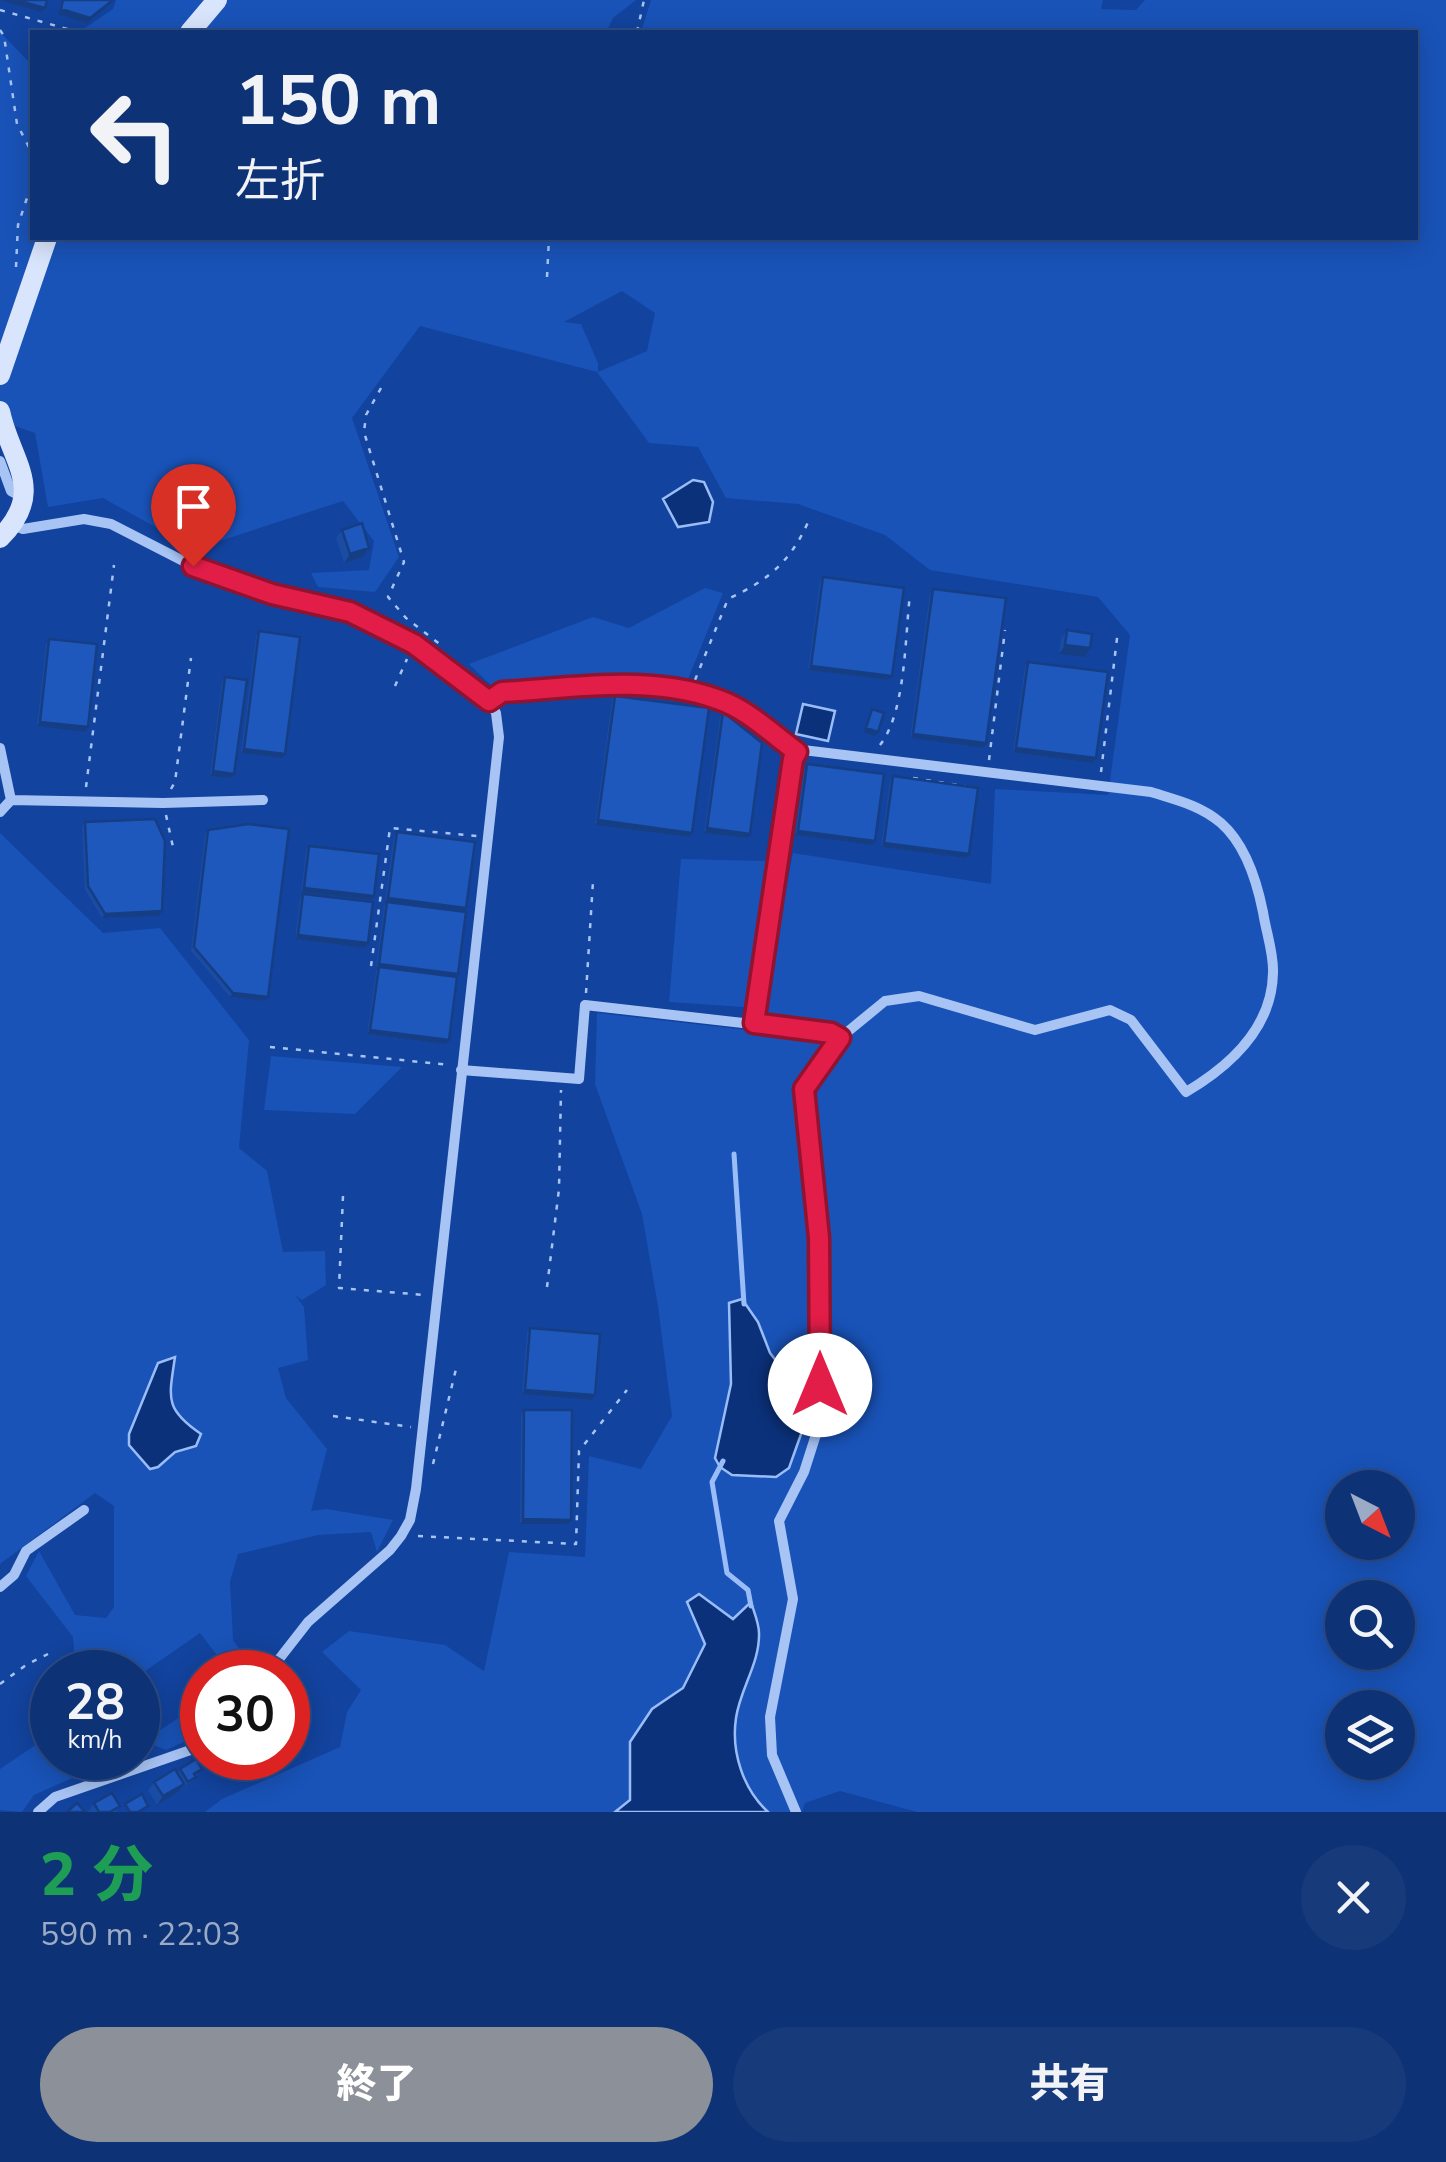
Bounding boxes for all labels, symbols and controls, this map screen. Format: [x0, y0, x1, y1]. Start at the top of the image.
text: 150 m [235, 53, 441, 149]
icon: left [70, 70, 200, 200]
text: 左折 [235, 151, 325, 212]
pin [151, 464, 236, 567]
icon: arrive [166, 479, 221, 534]
position arrow [768, 1333, 872, 1437]
north arrow [1325, 1470, 1415, 1560]
map controls [1325, 1470, 1415, 1780]
button: search [1325, 1580, 1415, 1670]
speed limit sign: 30 [180, 1650, 310, 1780]
text: 28 [65, 1668, 125, 1737]
button: layers [1325, 1690, 1415, 1780]
text: km/h [67, 1723, 123, 1757]
text: 2 分 [40, 1834, 153, 1916]
button: close [1301, 1845, 1406, 1950]
text: 590 m · 22:03 [40, 1913, 241, 1956]
button: 終了 [40, 2027, 713, 2142]
button: 共有 [733, 2027, 1406, 2142]

